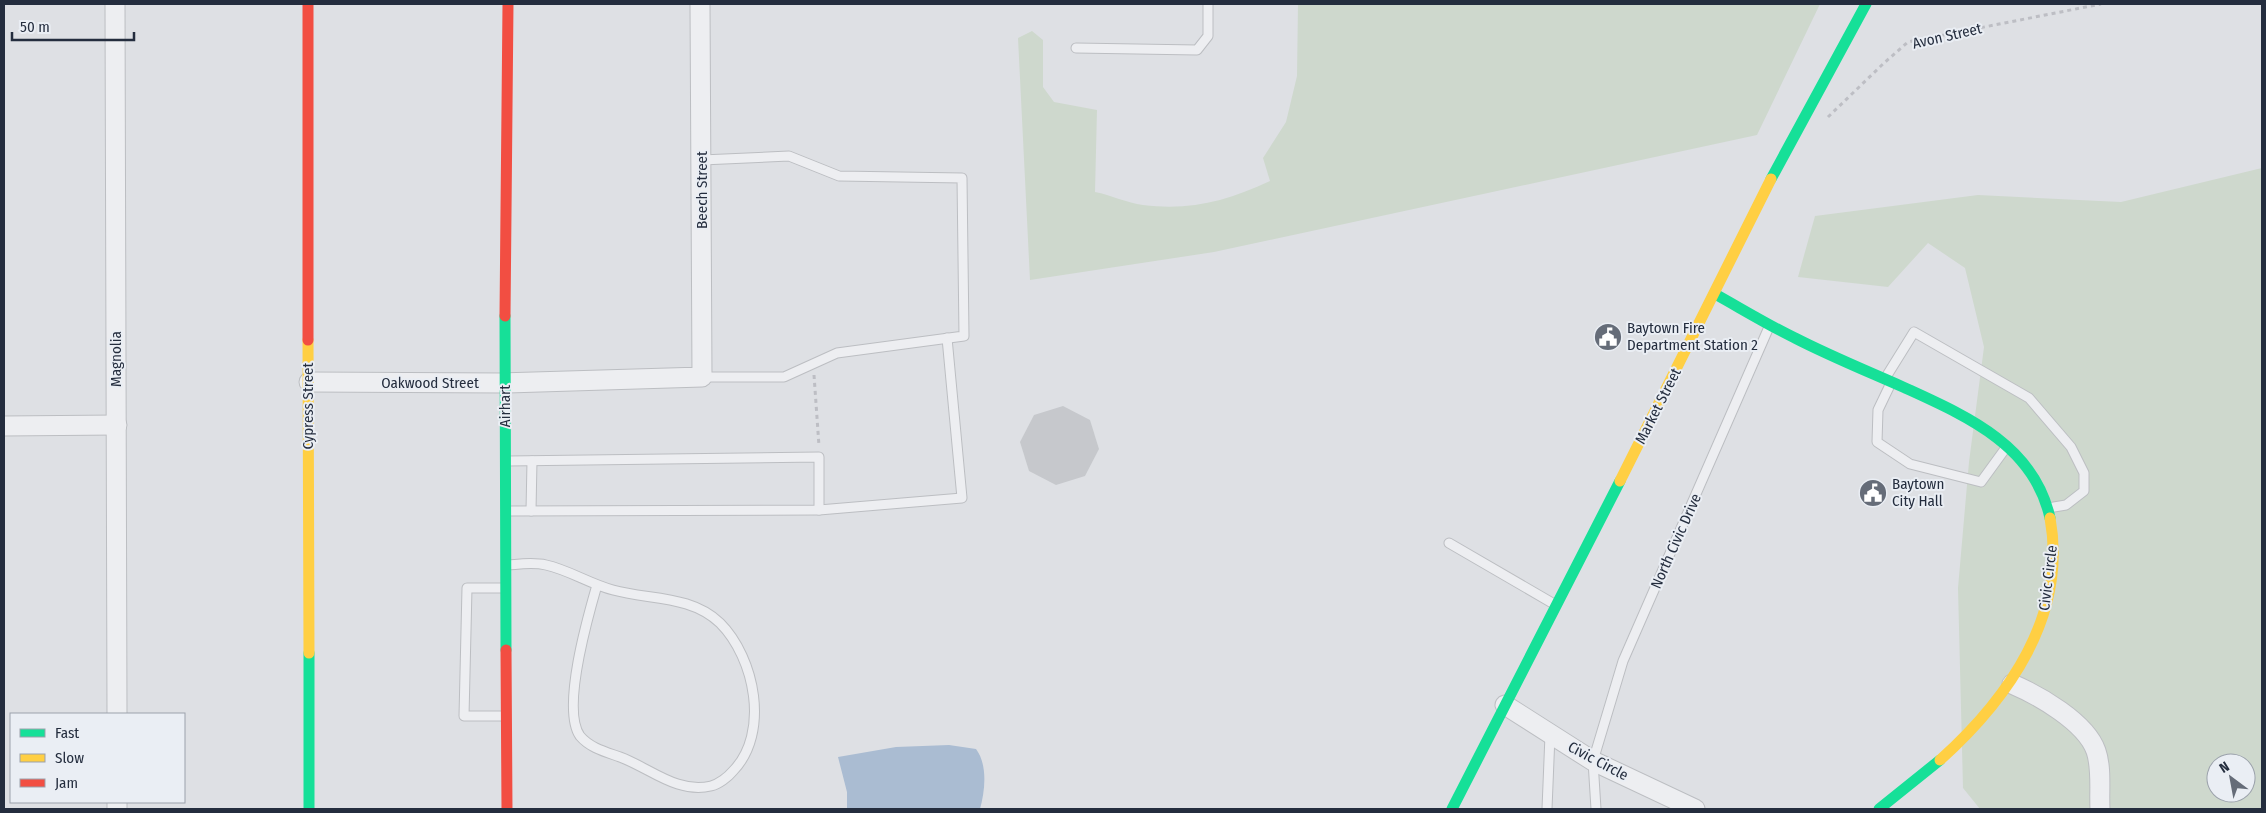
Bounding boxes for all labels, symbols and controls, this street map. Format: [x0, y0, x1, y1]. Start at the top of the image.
scale bar [12, 10, 135, 42]
text: 50 m [20, 18, 50, 36]
street label: Avon Street [1911, 19, 1984, 53]
street label: Beech Street [693, 151, 711, 229]
place label: Baytown Fire Department Station 2 [1627, 319, 1758, 354]
public building icon: Baytown Fire Department Station 2 [1593, 322, 1623, 352]
street label: Magnolia [107, 331, 125, 387]
street label: Cypress Street [299, 362, 317, 449]
street label: Market Street [1631, 365, 1685, 447]
street label: Oakwood Street [381, 374, 479, 392]
street label: Airhart [496, 385, 514, 427]
place label: Baytown City Hall [1892, 475, 1944, 510]
public building icon: Baytown City Hall [1858, 478, 1888, 508]
street label: North Civic Drive [1647, 491, 1705, 591]
street label: Civic Circle [2035, 544, 2061, 612]
legend [10, 713, 185, 803]
text: Fast [55, 724, 79, 742]
street label: Civic Circle [1565, 738, 1631, 784]
text: Slow [55, 749, 84, 767]
north arrow [2206, 753, 2256, 803]
text: N [2216, 758, 2232, 777]
text: Jam [55, 774, 78, 792]

